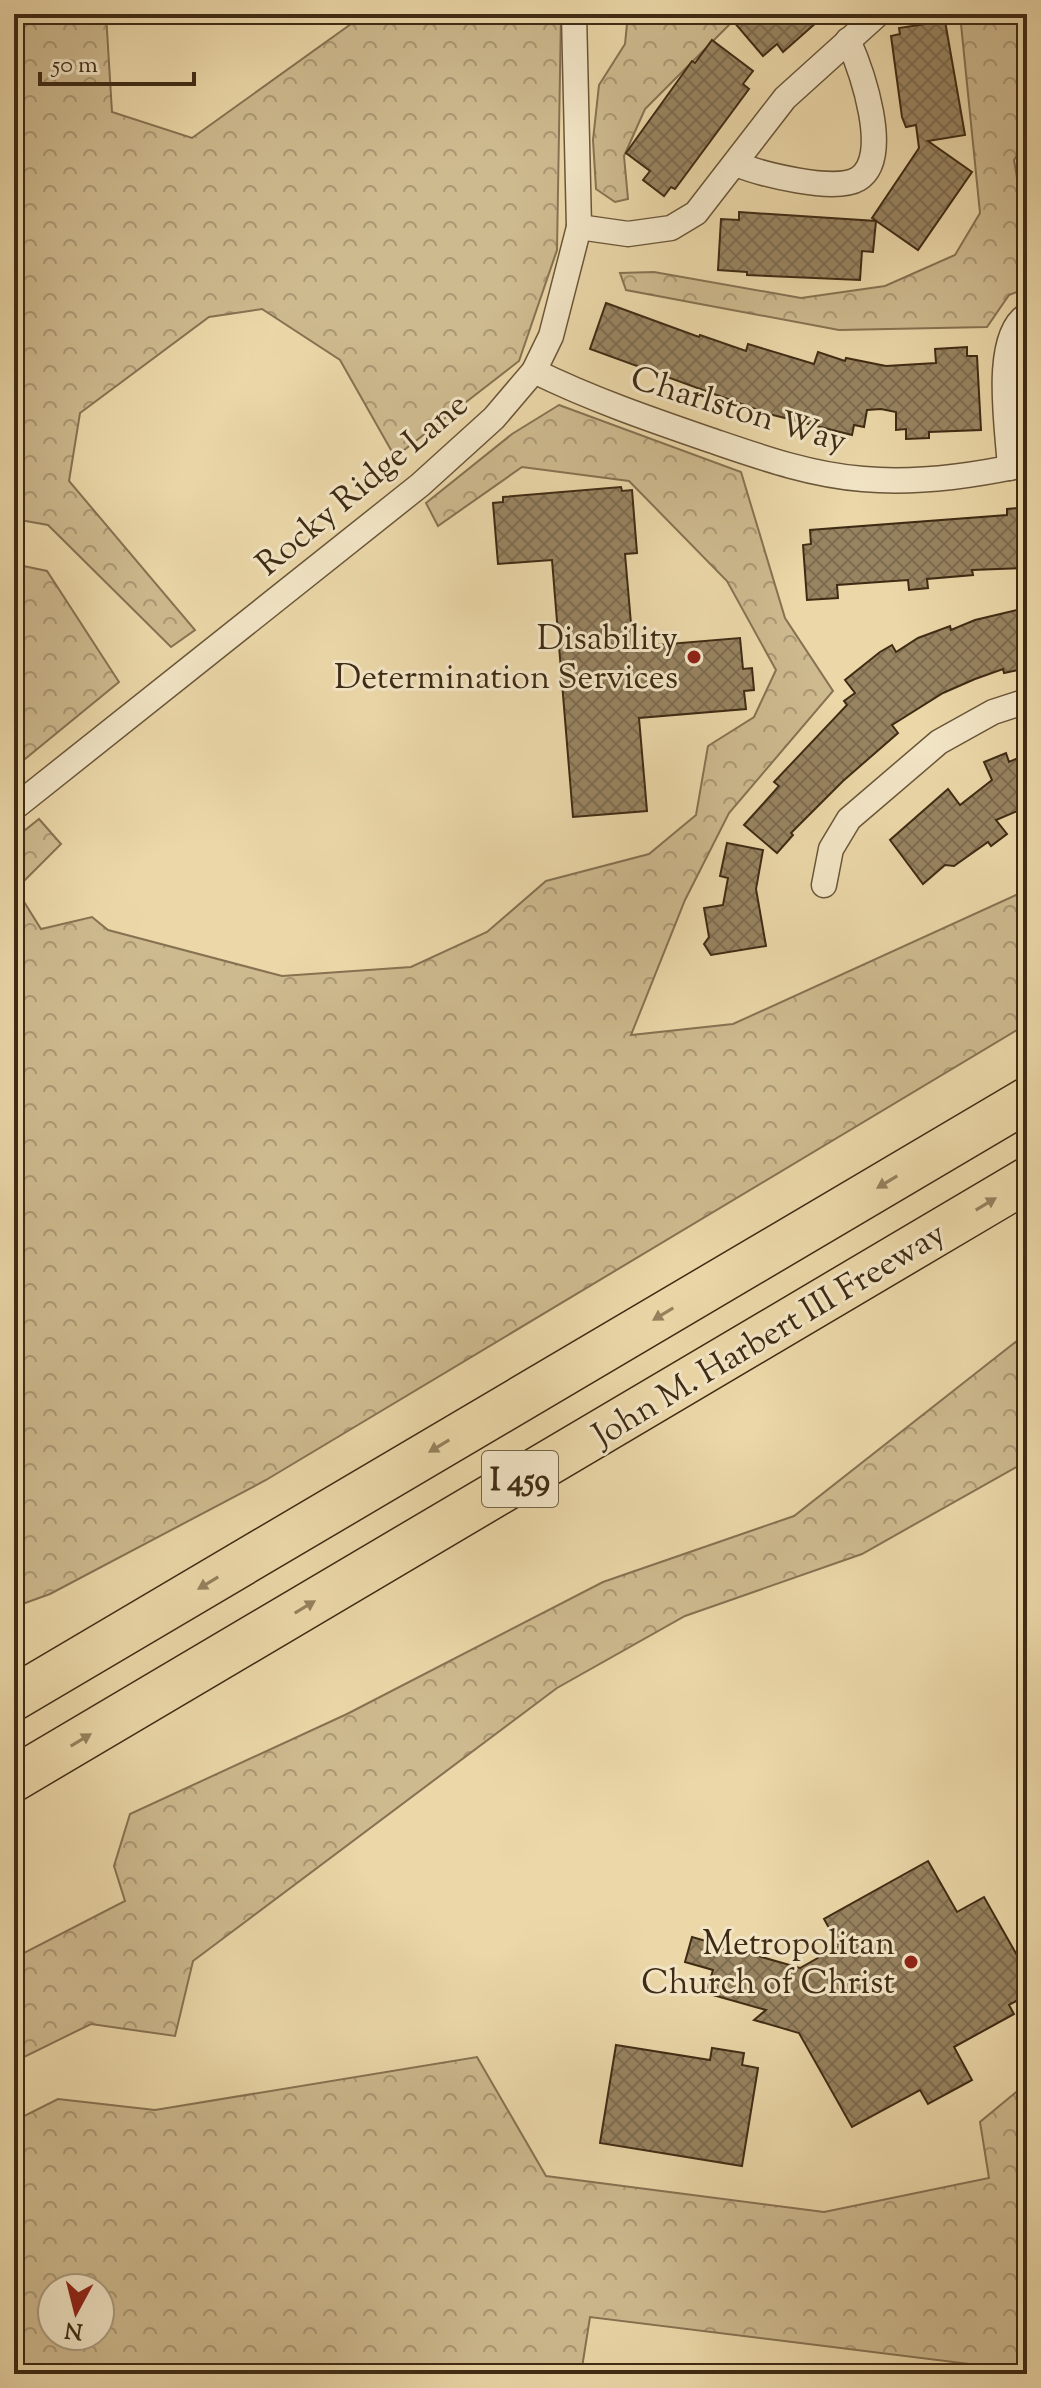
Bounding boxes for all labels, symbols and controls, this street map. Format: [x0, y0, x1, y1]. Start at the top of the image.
scale bar [40, 36, 194, 86]
text: 50 m [50, 49, 98, 83]
street label: Charlston Way [624, 355, 852, 467]
street label: Rocky Ridge Lane [247, 382, 480, 589]
place label: Disability Determination Services [334, 616, 678, 704]
marker: Disability Determination Services [685, 648, 703, 666]
one-way arrow [876, 1175, 899, 1189]
one-way arrow [975, 1197, 997, 1211]
street label: John M. Harbert III Freeway [582, 1211, 956, 1462]
one-way arrow [652, 1307, 675, 1321]
one-way arrow [428, 1439, 451, 1453]
road number: I 459 [482, 1451, 558, 1507]
one-way arrow [196, 1576, 219, 1590]
one-way arrow [294, 1600, 316, 1614]
one-way arrow [70, 1733, 92, 1747]
place label: Metropolitan Church of Christ [641, 1921, 895, 2009]
marker: Metropolitan Church of Christ [902, 1953, 920, 1971]
north arrow [36, 2272, 116, 2352]
text: N [63, 2312, 85, 2346]

